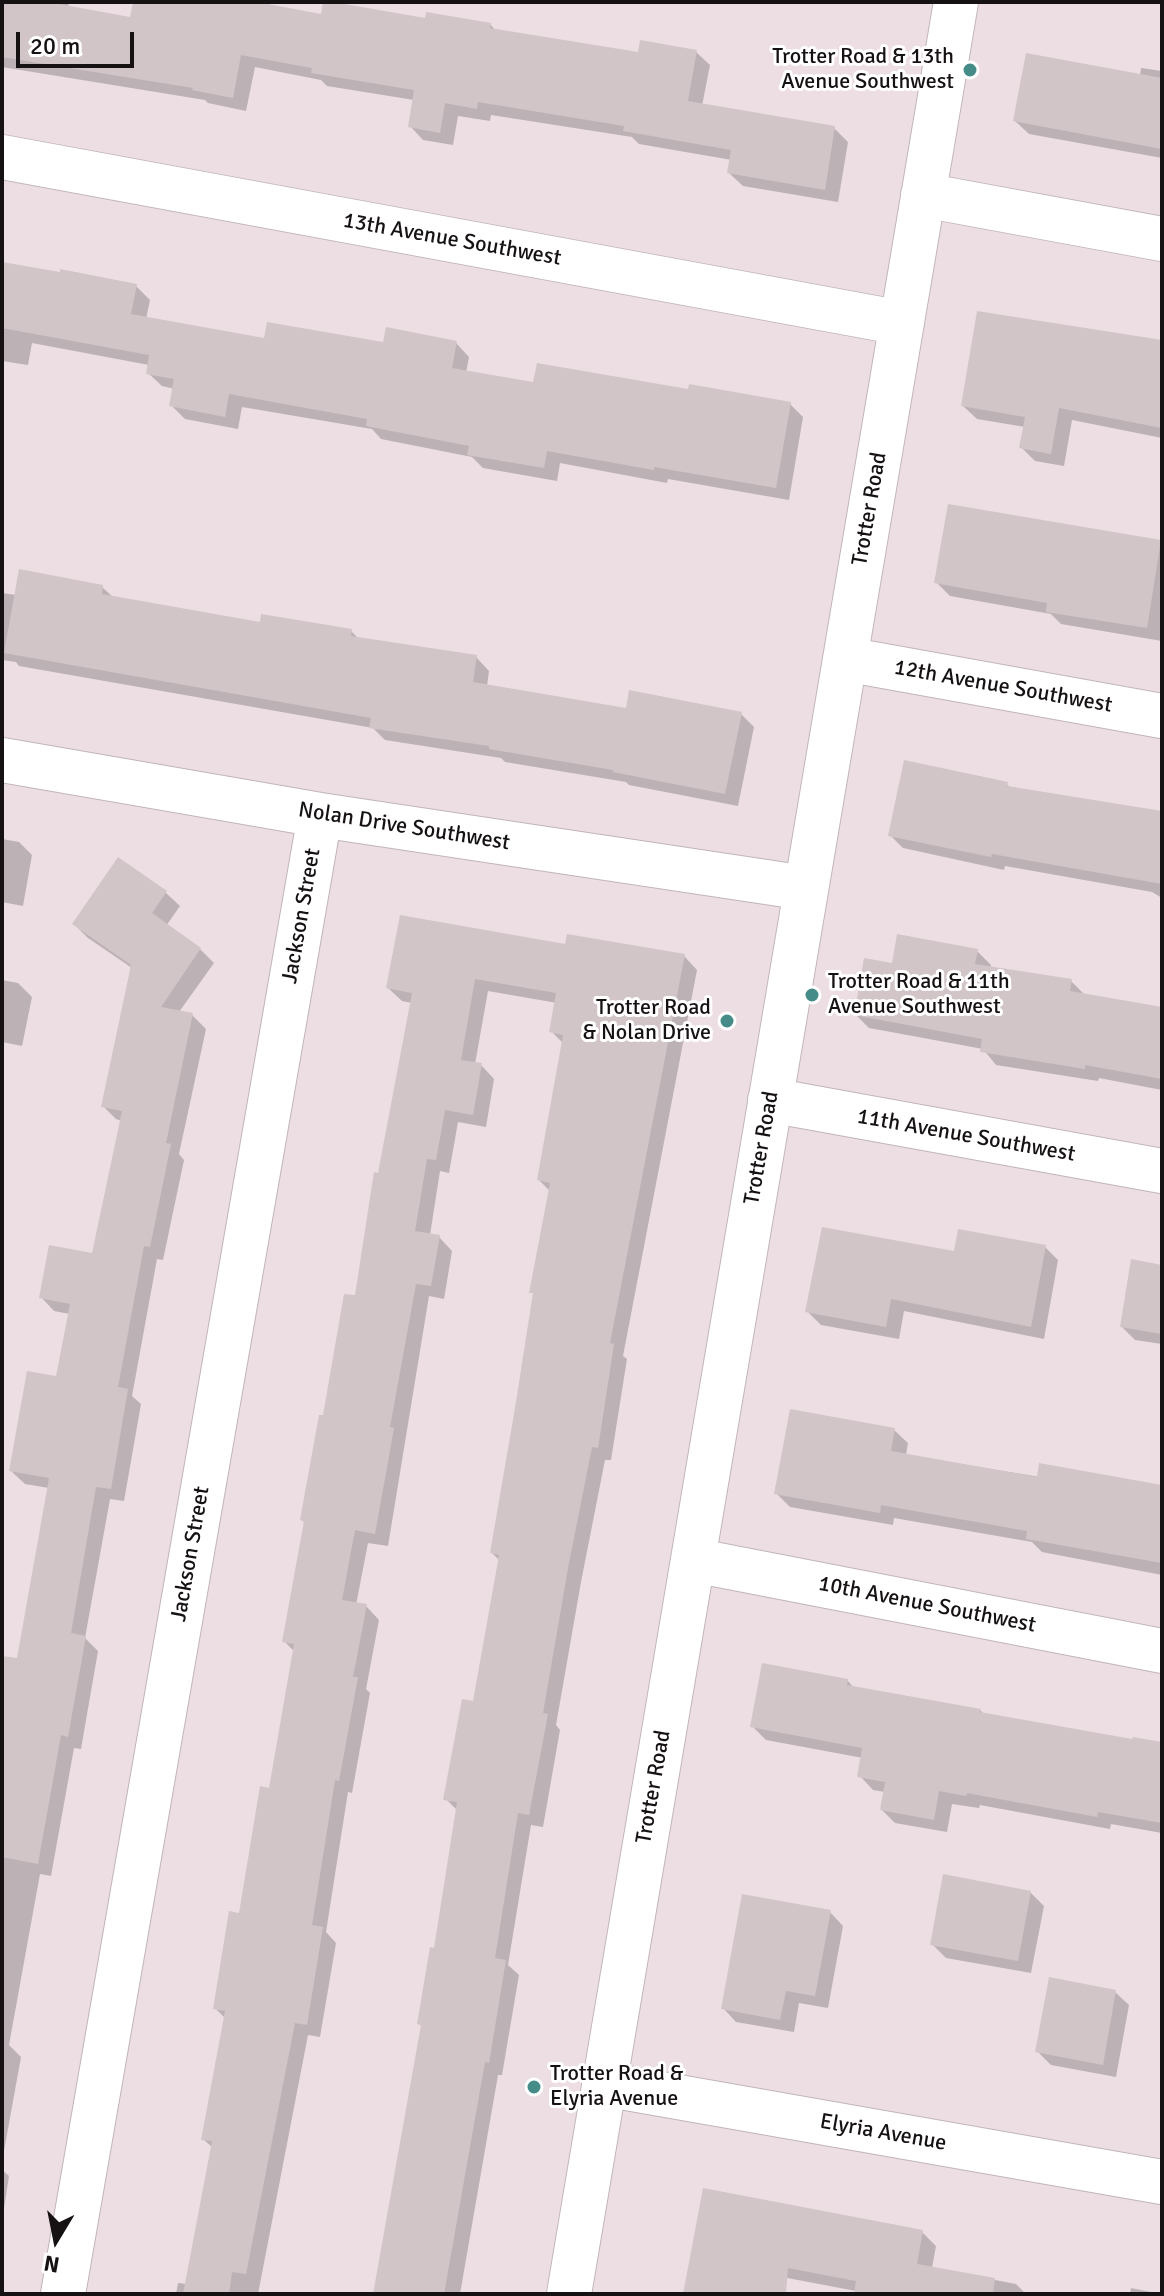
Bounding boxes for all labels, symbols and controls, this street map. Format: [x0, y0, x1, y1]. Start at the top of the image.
scale bar [20, 16, 138, 66]
text: 20 m [30, 31, 80, 61]
place label: Trotter Road & 13th Avenue Southwest [772, 44, 954, 96]
marker: Trotter Road & 13th Avenue Southwest [961, 61, 979, 79]
street label: 13th Avenue Southwest [341, 208, 563, 272]
street label: Trotter Road [847, 450, 893, 568]
street label: 12th Avenue Southwest [892, 655, 1114, 719]
street label: Nolan Drive Southwest [296, 797, 512, 857]
street label: Jackson Street [277, 846, 327, 986]
place label: Trotter Road & 11th Avenue Southwest [828, 969, 1010, 1020]
marker: Trotter Road & 11th Avenue Southwest [803, 986, 821, 1004]
place label: Trotter Road & Nolan Drive [582, 995, 711, 1046]
marker: Trotter Road & Nolan Drive [718, 1012, 736, 1030]
street label: Trotter Road [739, 1089, 785, 1207]
street label: 11th Avenue Southwest [855, 1104, 1077, 1168]
street label: Jackson Street [166, 1484, 216, 1624]
street label: 10th Avenue Southwest [816, 1571, 1038, 1639]
street label: Trotter Road [631, 1728, 677, 1846]
place label: Trotter Road & Elyria Avenue [550, 2061, 683, 2112]
marker: Trotter Road & Elyria Avenue [525, 2078, 543, 2096]
street label: Elyria Avenue [818, 2109, 948, 2157]
north arrow [16, 2200, 96, 2280]
text: N [42, 2250, 62, 2279]

